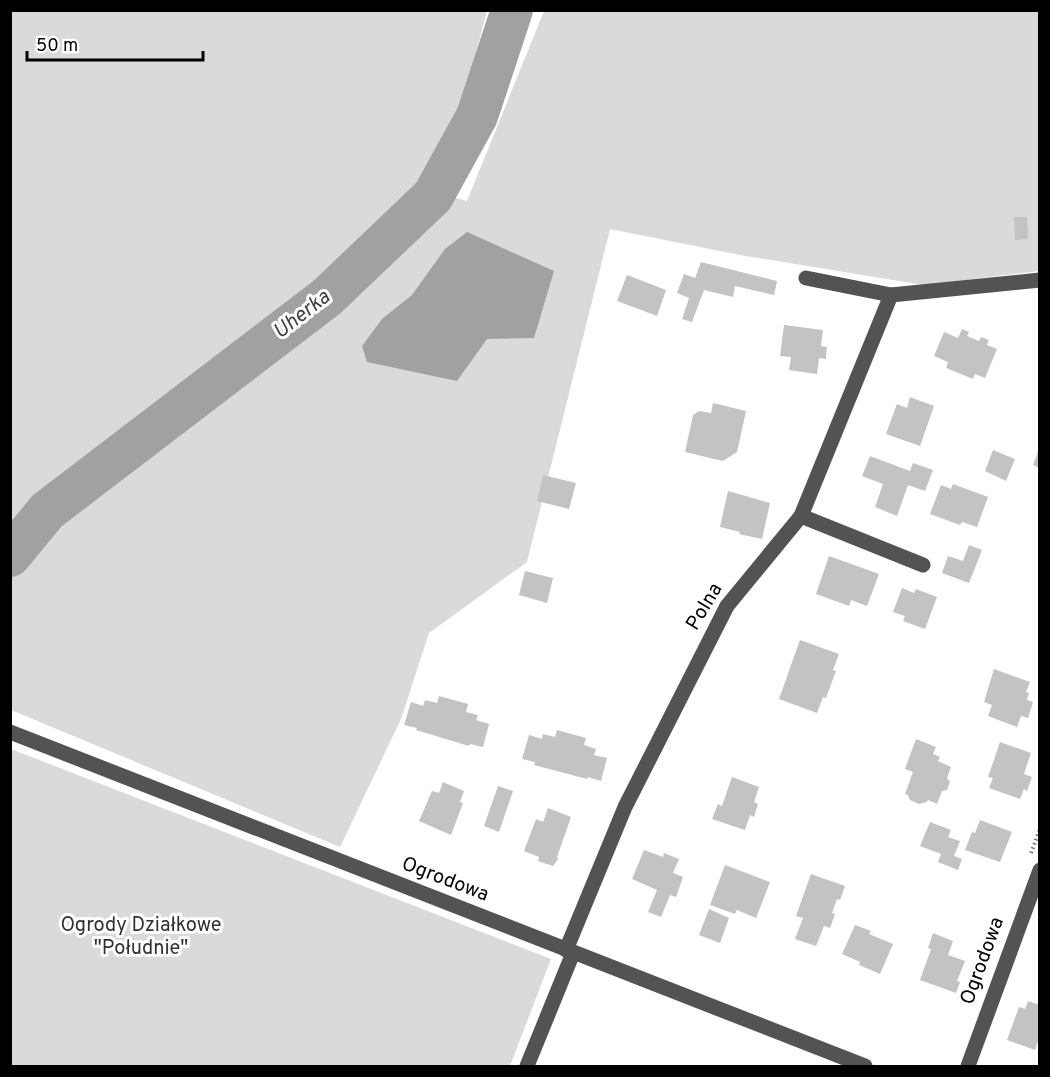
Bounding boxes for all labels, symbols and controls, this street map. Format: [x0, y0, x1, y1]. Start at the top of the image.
scale bar [27, 24, 202, 62]
text: 50 m [36, 35, 78, 58]
water label: Uherka [268, 284, 336, 346]
street label: Polna [681, 578, 729, 636]
street label: Ogrodowa [398, 851, 492, 909]
park label: Ogrody Działkowe "Południe" [60, 913, 222, 962]
street label: Ogrodowa [955, 914, 1011, 1008]

